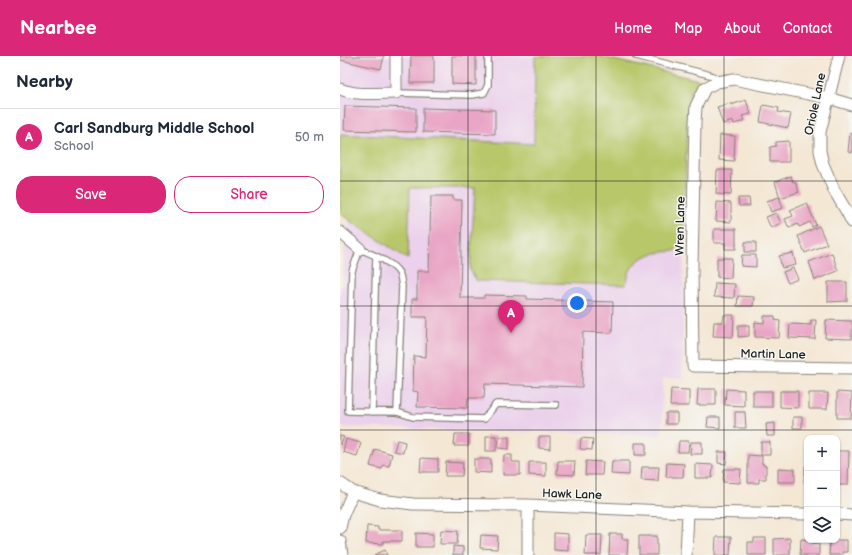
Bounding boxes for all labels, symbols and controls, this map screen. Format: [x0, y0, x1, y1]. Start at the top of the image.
text: Nearbee [20, 17, 97, 40]
text: Home [614, 20, 652, 37]
text: Map [674, 20, 702, 37]
text: About [724, 20, 761, 37]
text: Contact [783, 20, 832, 37]
text: Nearby [16, 72, 73, 92]
street label: Oriole Lane [802, 72, 829, 137]
text: Carl Sandburg Middle School [54, 119, 254, 138]
text: A [25, 129, 33, 145]
text: 50 m [295, 129, 324, 145]
text: School [54, 138, 94, 154]
button: Save [16, 176, 166, 213]
button: Share [174, 176, 324, 213]
street label: Wren Lane [672, 196, 689, 256]
your location [567, 293, 587, 313]
pin: A [498, 300, 524, 333]
street label: Martin Lane [740, 346, 806, 363]
map controls [804, 435, 840, 543]
button: + [804, 435, 840, 471]
button: − [804, 471, 840, 507]
street label: Hawk Lane [542, 486, 602, 503]
button: layers [804, 507, 840, 543]

